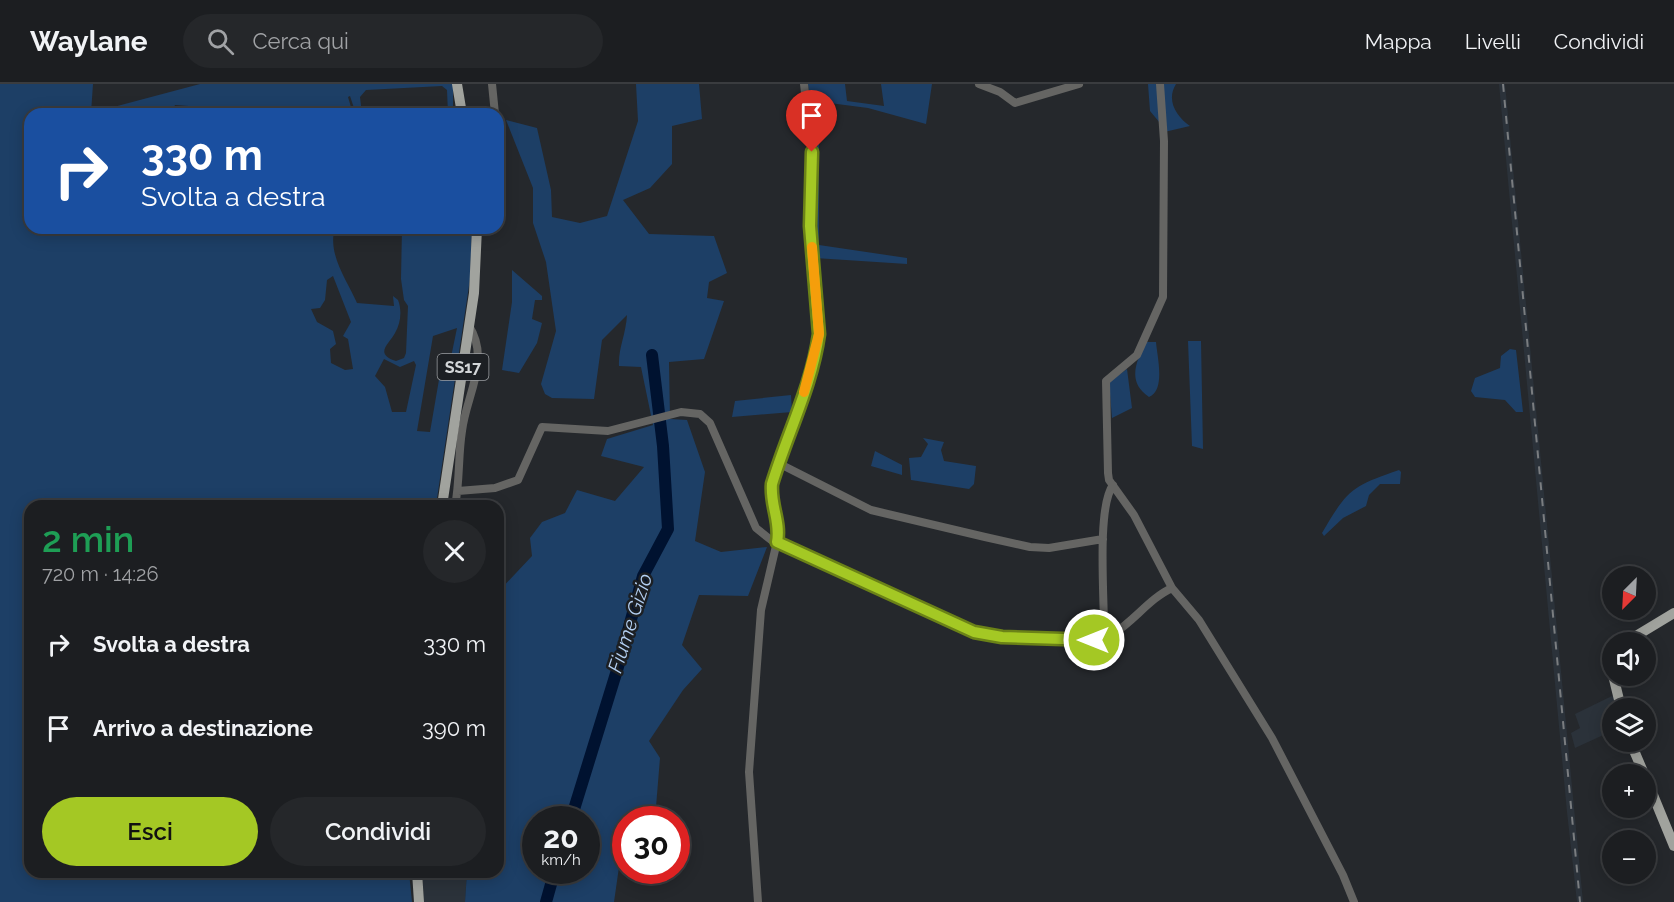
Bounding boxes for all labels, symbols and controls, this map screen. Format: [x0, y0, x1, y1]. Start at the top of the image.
search box [183, 14, 603, 68]
text: Waylane [30, 25, 147, 58]
icon: search [204, 25, 237, 58]
text: Cerca qui [252, 28, 349, 54]
text: Mappa [1365, 29, 1432, 54]
text: Livelli [1465, 29, 1521, 54]
text: Condividi [1554, 29, 1644, 54]
pin [786, 90, 837, 152]
icon: arrive [795, 99, 828, 132]
text: 330 m [141, 131, 263, 180]
icon: right [42, 132, 120, 210]
text: Svolta a destra [141, 181, 325, 212]
road number: SS17 [438, 354, 488, 380]
text: 2 min [42, 518, 134, 560]
button: close [423, 520, 486, 583]
text: 720 m · 14:26 [42, 562, 159, 586]
north arrow [1602, 566, 1656, 620]
map controls [1602, 566, 1656, 884]
water label: Fiume Gizio [603, 570, 657, 676]
position arrow [1062, 608, 1126, 672]
icon: right [42, 628, 75, 661]
text: Svolta a destra [93, 631, 250, 657]
text: 330 m [423, 631, 486, 657]
button: sound [1602, 632, 1656, 686]
button: layers [1602, 698, 1656, 752]
icon: arrive [42, 712, 75, 745]
text: Arrivo a destinazione [93, 715, 313, 741]
text: 390 m [422, 715, 486, 741]
button: + [1602, 764, 1656, 818]
button: Esci [42, 797, 258, 866]
button: Condividi [270, 797, 486, 866]
speed limit sign: 30 [612, 806, 690, 884]
text: 20 [543, 820, 579, 855]
button: − [1602, 830, 1656, 884]
text: km/h [541, 851, 581, 869]

